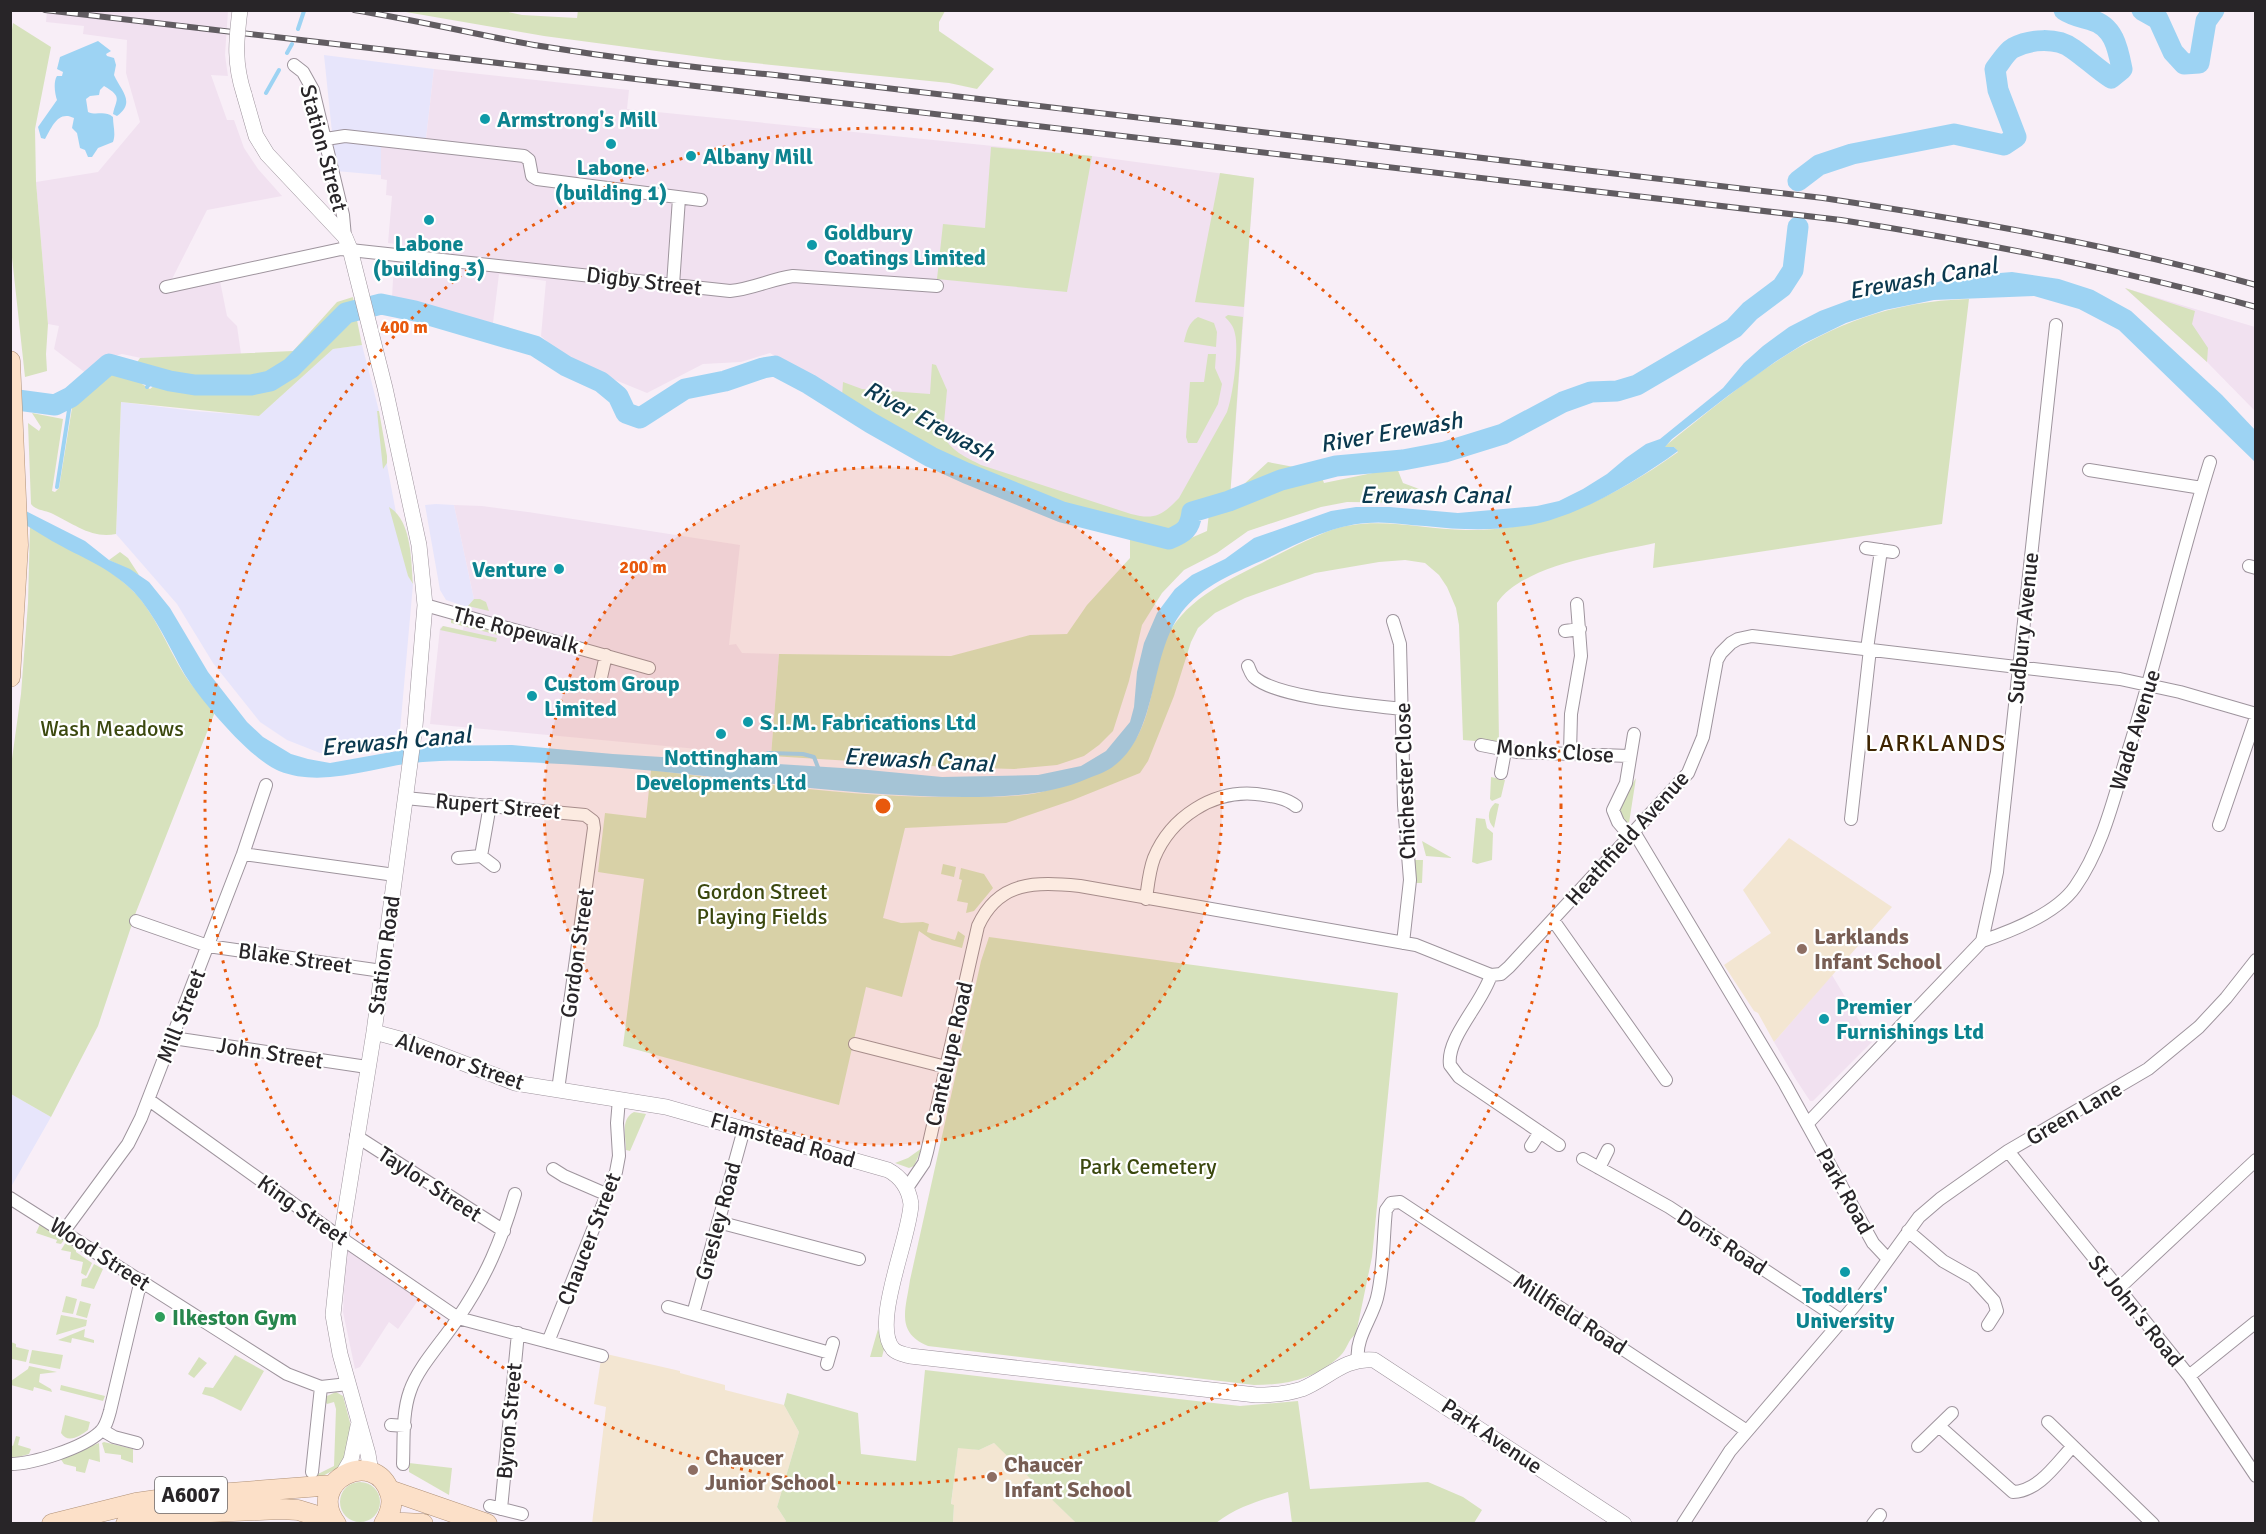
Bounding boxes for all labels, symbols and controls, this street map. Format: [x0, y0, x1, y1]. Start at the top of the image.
street label: Station Street [294, 82, 354, 215]
place label: Armstrong's Mill [497, 106, 657, 133]
marker: Armstrong's Mill [478, 112, 492, 126]
marker: Labone (building 1) [604, 137, 618, 151]
place label: Albany Mill [703, 143, 813, 170]
marker: Albany Mill [684, 149, 698, 163]
place label: Labone (building 1) [555, 154, 667, 206]
marker: Labone (building 3) [422, 213, 436, 227]
place label: Goldbury Coatings Limited [824, 219, 986, 271]
place label: Labone (building 3) [373, 230, 485, 282]
marker: Goldbury Coatings Limited [805, 238, 819, 252]
water label: Erewash Canal [1846, 250, 2002, 306]
street label: Digby Street [585, 261, 703, 301]
text: 400 m [380, 316, 428, 338]
water label: River Erewash [858, 374, 1000, 468]
water label: River Erewash [1318, 405, 1465, 459]
water label: Erewash Canal [1360, 480, 1512, 510]
street label: Sudbury Avenue [2002, 551, 2044, 705]
place label: Venture [472, 556, 547, 583]
text: 200 m [619, 556, 667, 578]
marker: Venture [552, 562, 566, 576]
street label: The Ropewalk [450, 600, 582, 660]
street label: Wade Avenue [2104, 666, 2166, 794]
place label: Custom Group Limited [544, 670, 680, 722]
marker: Custom Group Limited [525, 689, 539, 703]
street label: Chichester Close [1389, 702, 1421, 860]
place label: S.I.M. Fabrications Ltd [760, 709, 976, 736]
park label: Wash Meadows [40, 715, 184, 742]
marker: S.I.M. Fabrications Ltd [741, 715, 755, 729]
water label: Erewash Canal [320, 719, 474, 763]
marker: Nottingham Developments Ltd [714, 727, 728, 741]
district label: LARKLANDS [1865, 728, 2007, 758]
street label: Monks Close [1495, 733, 1615, 769]
water label: Erewash Canal [843, 741, 997, 779]
place label: Nottingham Developments Ltd [635, 744, 807, 796]
street label: Heathfield Avenue [1559, 765, 1695, 911]
street label: Rupert Street [434, 787, 562, 825]
centre of rings [873, 796, 893, 816]
park label: Gordon Street Playing Fields [697, 878, 828, 930]
street label: Gordon Street [555, 886, 600, 1020]
street label: Station Road [362, 894, 406, 1016]
place label: Larklands Infant School [1814, 923, 1942, 975]
street label: Blake Street [236, 937, 354, 979]
marker: Larklands Infant School [1795, 942, 1809, 956]
street label: Mill Street [151, 965, 211, 1067]
street label: Cantelupe Road [919, 979, 979, 1129]
place label: Premier Furnishings Ltd [1836, 993, 1984, 1045]
marker: Premier Furnishings Ltd [1817, 1012, 1831, 1026]
street label: Alvenor Street [392, 1026, 528, 1096]
street label: John Street [215, 1031, 325, 1075]
street label: Green Lane [2021, 1075, 2127, 1151]
street label: Flamstead Road [707, 1106, 859, 1174]
street label: Taylor Street [373, 1140, 487, 1228]
street label: Park Road [1810, 1143, 1880, 1239]
park label: Park Cemetery [1079, 1153, 1217, 1180]
street label: Gresley Road [689, 1159, 747, 1283]
street label: King Street [252, 1169, 354, 1251]
street label: Chaucer Street [551, 1169, 627, 1309]
street label: Doris Road [1672, 1203, 1772, 1281]
street label: Wood Street [45, 1211, 156, 1297]
street label: St John's Road [2083, 1250, 2189, 1372]
marker: Toddlers' University [1838, 1265, 1852, 1279]
street label: Millfield Road [1508, 1267, 1632, 1361]
place label: Toddlers' University [1796, 1282, 1895, 1334]
place label: Ilkeston Gym [172, 1304, 297, 1331]
marker: Ilkeston Gym [153, 1310, 167, 1324]
street label: Byron Street [490, 1361, 528, 1480]
street label: Park Avenue [1436, 1392, 1548, 1480]
place label: Chaucer Junior School [705, 1444, 836, 1496]
place label: Chaucer Infant School [1004, 1451, 1132, 1503]
marker: Chaucer Junior School [686, 1463, 700, 1477]
marker: Chaucer Infant School [985, 1470, 999, 1484]
road number: A6007 [155, 1477, 227, 1513]

